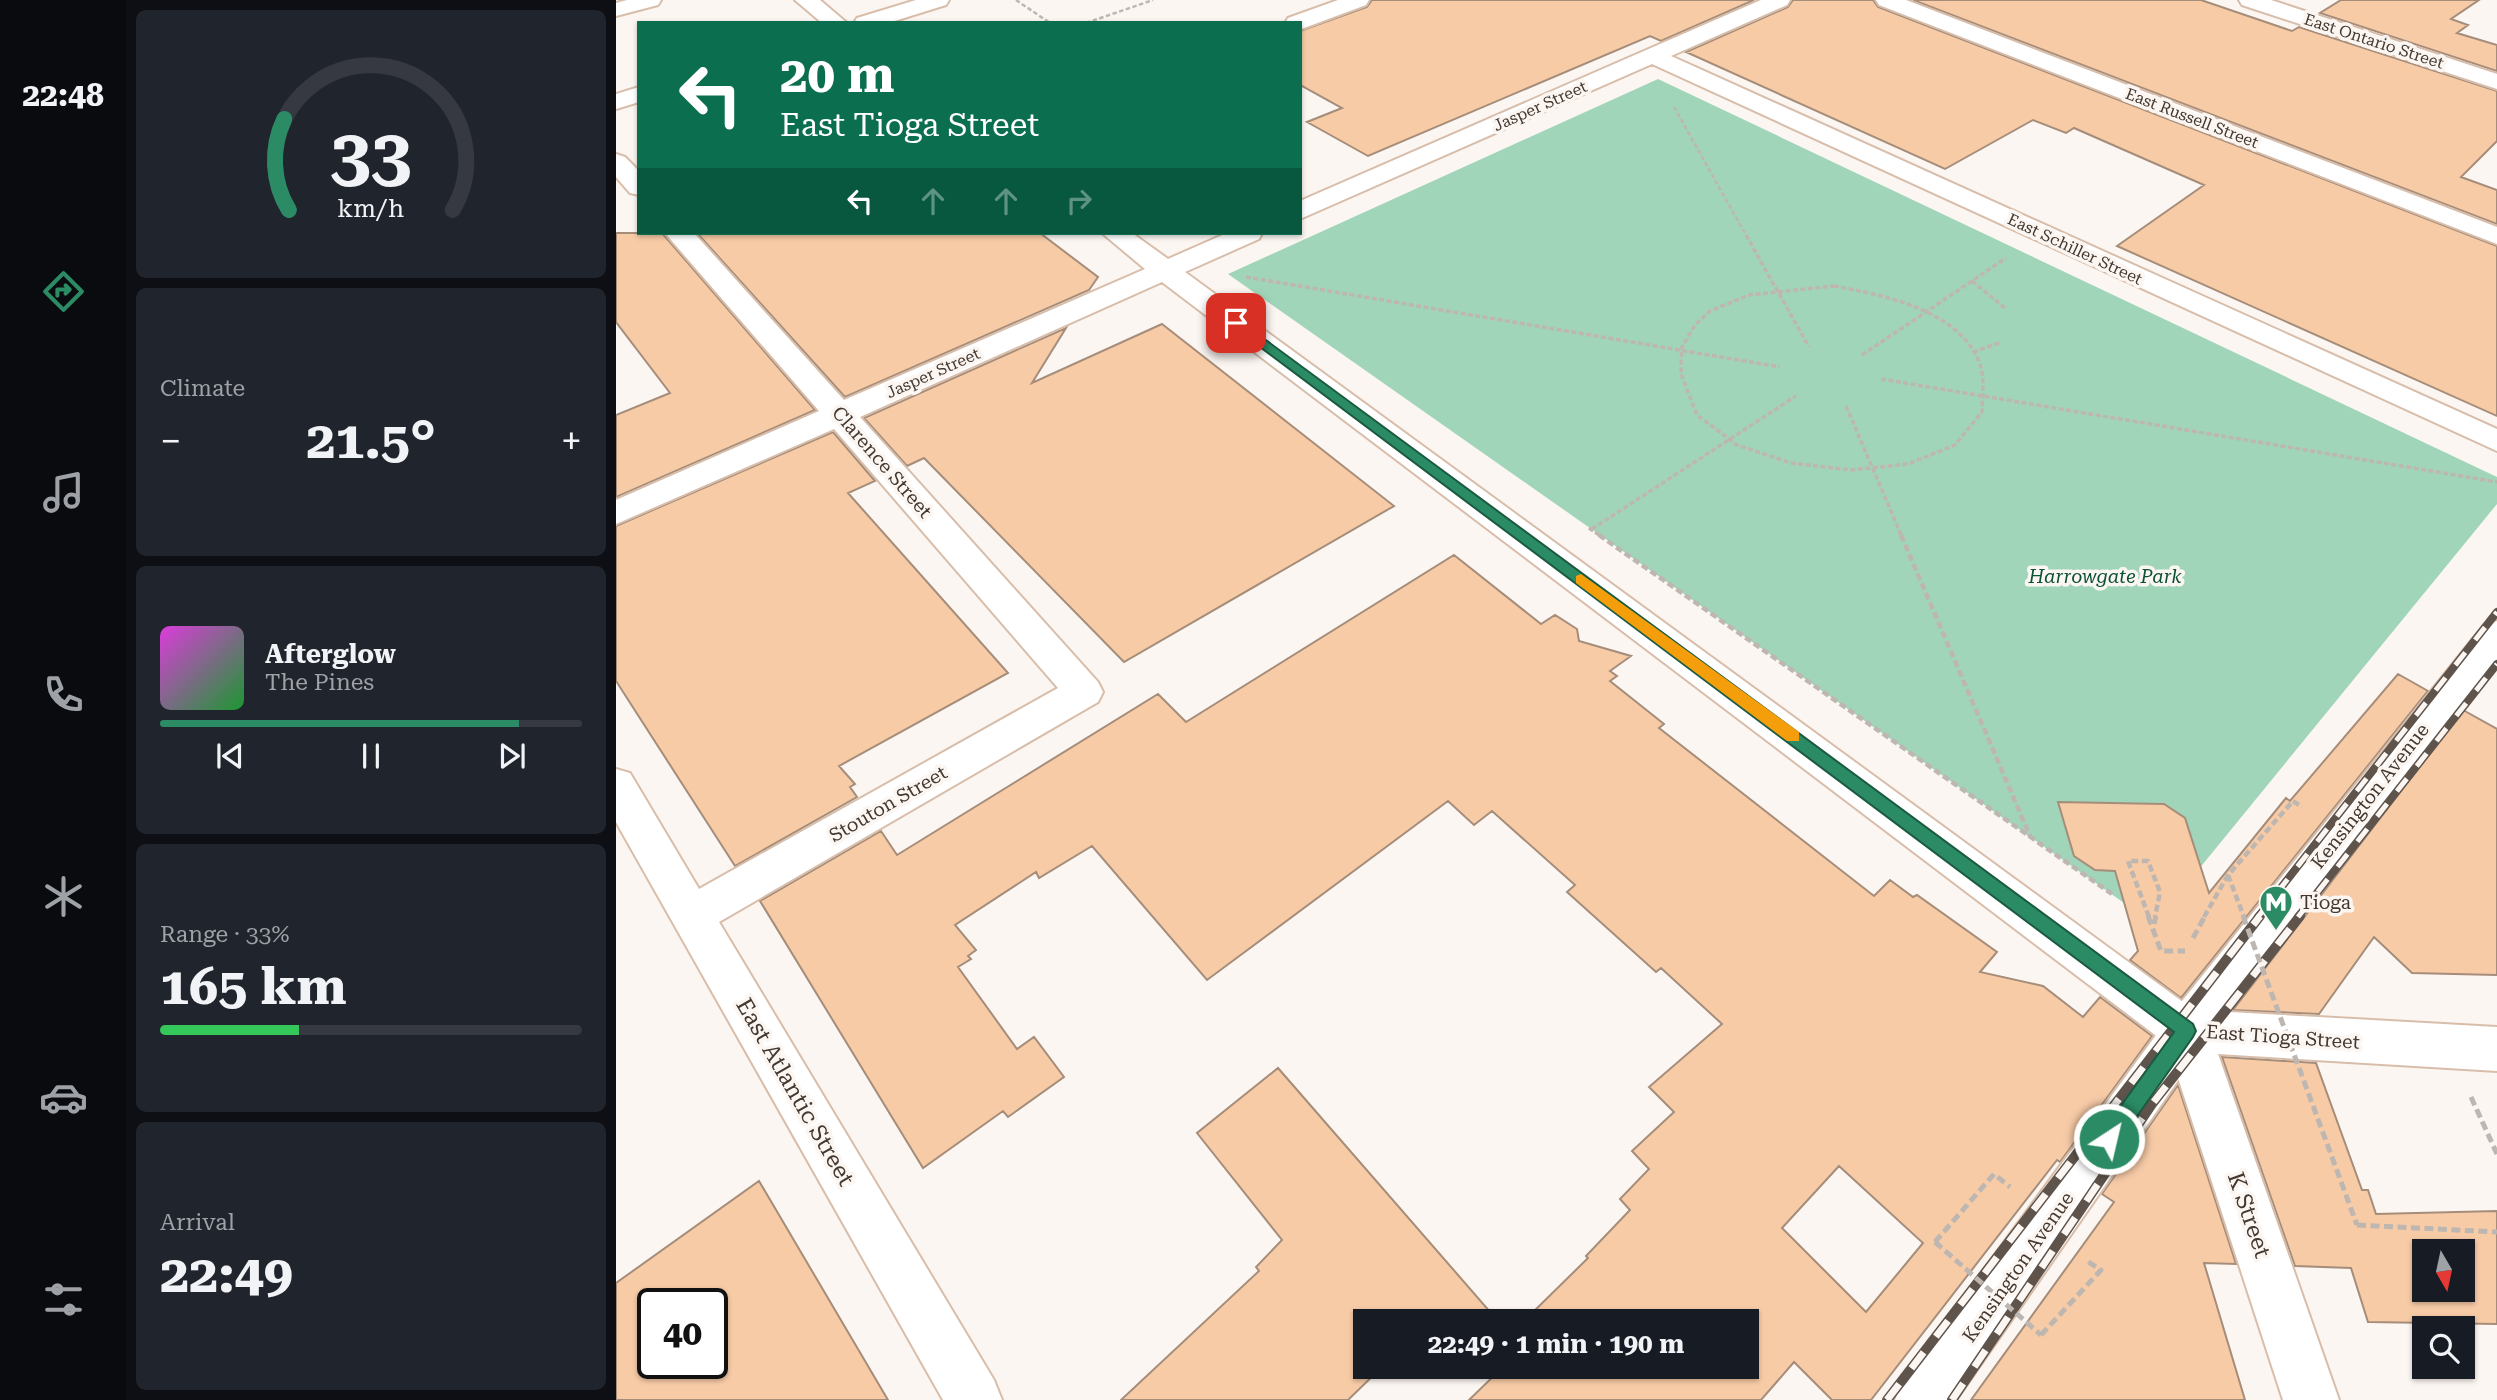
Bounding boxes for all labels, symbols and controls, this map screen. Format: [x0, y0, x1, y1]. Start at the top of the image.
street label: East Ontario Street [2302, 9, 2446, 73]
text: 20 m [780, 47, 895, 104]
icon: left [665, 49, 756, 140]
text: 22:48 [22, 76, 104, 114]
street label: Jasper Street [1490, 77, 1590, 135]
street label: East Russell Street [2123, 84, 2261, 152]
text: East Tioga Street [780, 106, 1039, 144]
text: 33 [330, 113, 412, 198]
icon: left [841, 182, 879, 220]
icon: ahead [914, 182, 952, 220]
icon: ahead [987, 182, 1025, 220]
icon: right [1060, 182, 1098, 220]
text: km/h [338, 194, 404, 223]
street label: East Schiller Street [2005, 209, 2145, 289]
icon: directions [39, 267, 88, 316]
pin [1206, 293, 1266, 353]
icon: arrive [1217, 304, 1255, 342]
street label: Jasper Street [883, 344, 983, 402]
text: Climate [160, 375, 245, 402]
street label: Clarence Street [827, 401, 937, 523]
text: 21.5° [306, 410, 436, 471]
text: − [160, 419, 181, 463]
text: + [561, 419, 582, 463]
icon: music [39, 468, 88, 517]
park label: Harrowgate Park [2027, 565, 2182, 588]
text: Afterglow [265, 639, 396, 669]
text: The Pines [265, 669, 374, 696]
icon: phone [39, 670, 88, 719]
street label: Kensington Avenue [2306, 719, 2434, 873]
icon: previous [211, 737, 249, 775]
icon: pause [352, 737, 390, 775]
icon: next [493, 737, 531, 775]
street label: Stouton Street [825, 761, 951, 847]
icon: climate [39, 872, 88, 921]
metro station icon: Tioga [2257, 883, 2295, 932]
place label: Tioga [2300, 891, 2352, 914]
text: Range · 33% [160, 921, 289, 948]
text: 165 km [160, 956, 347, 1017]
street label: East Atlantic Street [730, 993, 860, 1191]
street label: East Tioga Street [2205, 1020, 2361, 1054]
icon: car [39, 1073, 88, 1122]
position arrow [2072, 1102, 2146, 1176]
street label: K Street [2222, 1169, 2276, 1262]
street label: Kensington Avenue [1957, 1187, 2079, 1347]
text: Arrival [160, 1209, 235, 1236]
north arrow [2412, 1239, 2474, 1302]
map controls [2412, 1239, 2475, 1379]
text: 22:49 [160, 1244, 293, 1305]
icon: filters [39, 1275, 88, 1324]
speed limit sign: 40 [637, 1288, 728, 1379]
button: search [2412, 1316, 2475, 1379]
text: 22:49 · 1 min · 190 m [1428, 1329, 1684, 1359]

